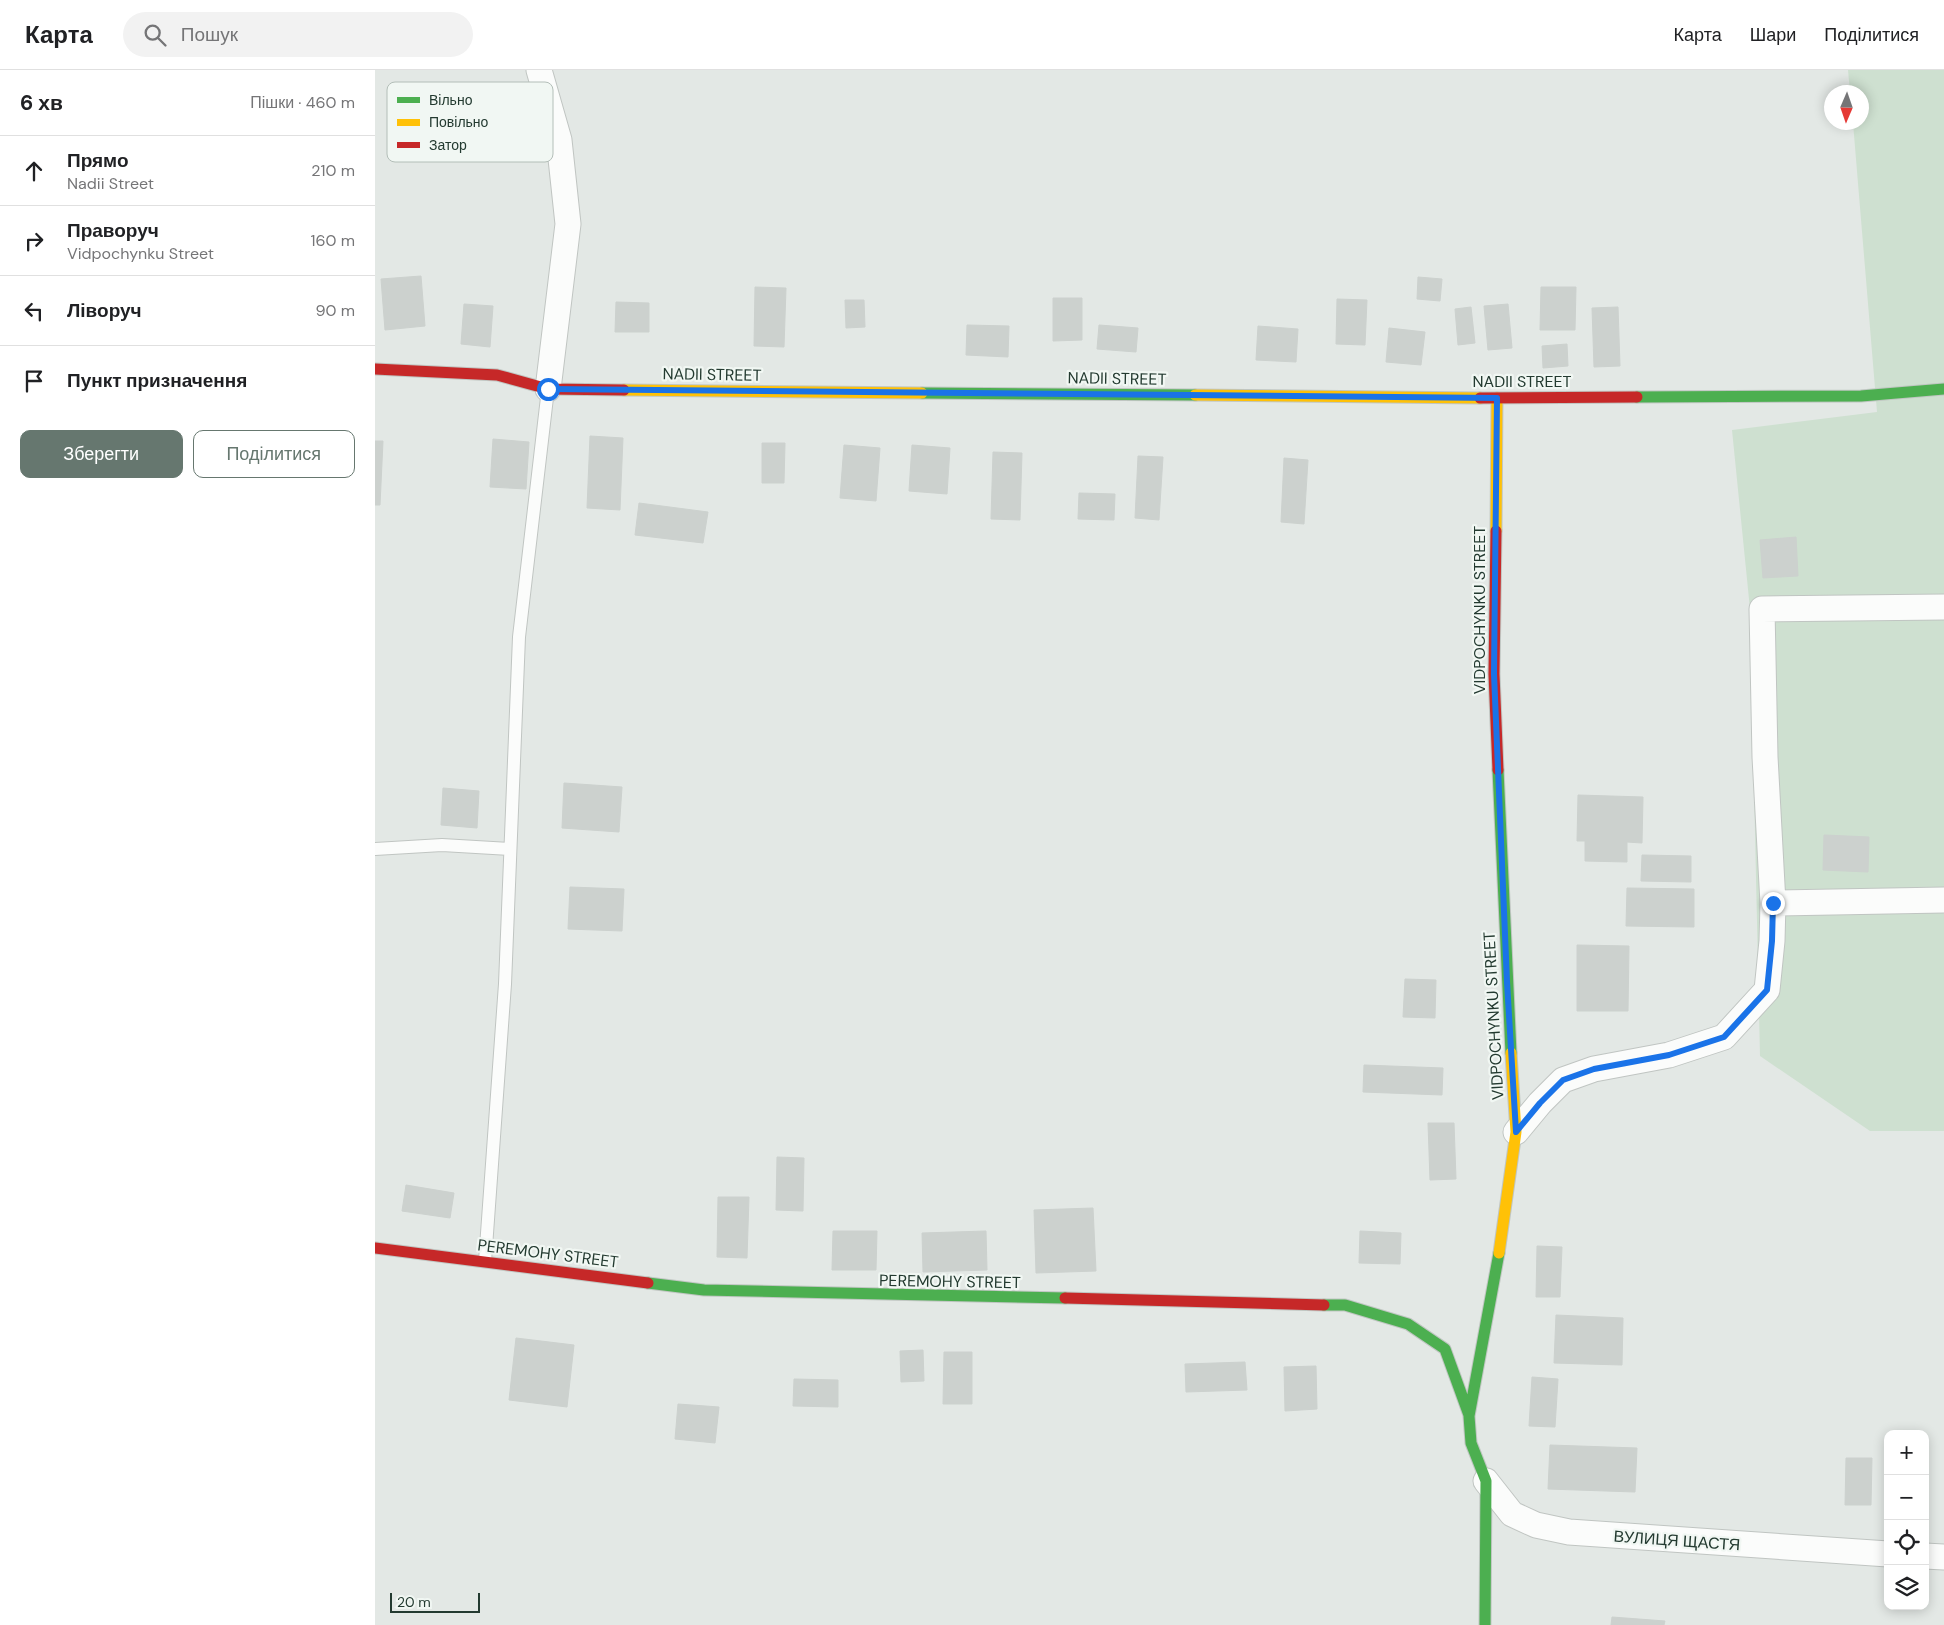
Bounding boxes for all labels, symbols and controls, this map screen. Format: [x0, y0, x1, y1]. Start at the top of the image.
search box [123, 12, 473, 57]
text: Карта [25, 19, 93, 50]
icon: search [141, 21, 169, 49]
text: Пошук [181, 22, 238, 47]
text: Карта [1674, 23, 1722, 47]
text: Шари [1750, 23, 1796, 47]
text: Поділитися [1824, 23, 1919, 47]
legend [387, 82, 553, 162]
north arrow [1824, 85, 1869, 130]
text: 6 хв [20, 89, 63, 117]
text: Вільно [429, 91, 473, 109]
text: Пішки · 460 m [250, 92, 355, 113]
text: Повільно [429, 113, 489, 131]
text: Затор [429, 136, 467, 154]
text: Прямо [67, 148, 129, 173]
icon: ahead [20, 157, 48, 185]
text: 210 m [311, 160, 355, 181]
text: Nadii Street [67, 173, 154, 194]
text: Праворуч [67, 218, 159, 243]
icon: right [20, 227, 48, 255]
text: 160 m [311, 230, 355, 251]
text: Vidpochynku Street [67, 243, 214, 264]
icon: left [20, 297, 48, 325]
text: Ліворуч [67, 298, 142, 323]
text: 90 m [315, 300, 355, 321]
street label: NADII STREET [662, 363, 762, 386]
icon: arrive [20, 367, 48, 395]
street label: NADII STREET [1067, 367, 1167, 390]
text: Пункт призначення [67, 368, 247, 393]
street label: NADII STREET [1473, 371, 1572, 392]
route start [537, 378, 560, 401]
button: Зберегти [20, 430, 183, 478]
button: Поділитися [193, 430, 355, 478]
street label: VIDPOCHYNKU STREET [1469, 526, 1490, 694]
route end [1762, 892, 1785, 915]
street label: VIDPOCHYNKU STREET [1479, 931, 1508, 1101]
street label: PEREMOHY STREET [476, 1234, 620, 1273]
street label: PEREMOHY STREET [879, 1270, 1021, 1293]
map controls [1884, 1430, 1929, 1610]
button: + [1884, 1430, 1929, 1475]
button: − [1884, 1475, 1929, 1520]
button: locate [1884, 1520, 1929, 1565]
street label: ВУЛИЦЯ ЩАСТЯ [1613, 1526, 1741, 1555]
button: layers [1884, 1565, 1929, 1610]
scale bar [390, 1590, 480, 1613]
text: 20 m [397, 1593, 431, 1611]

